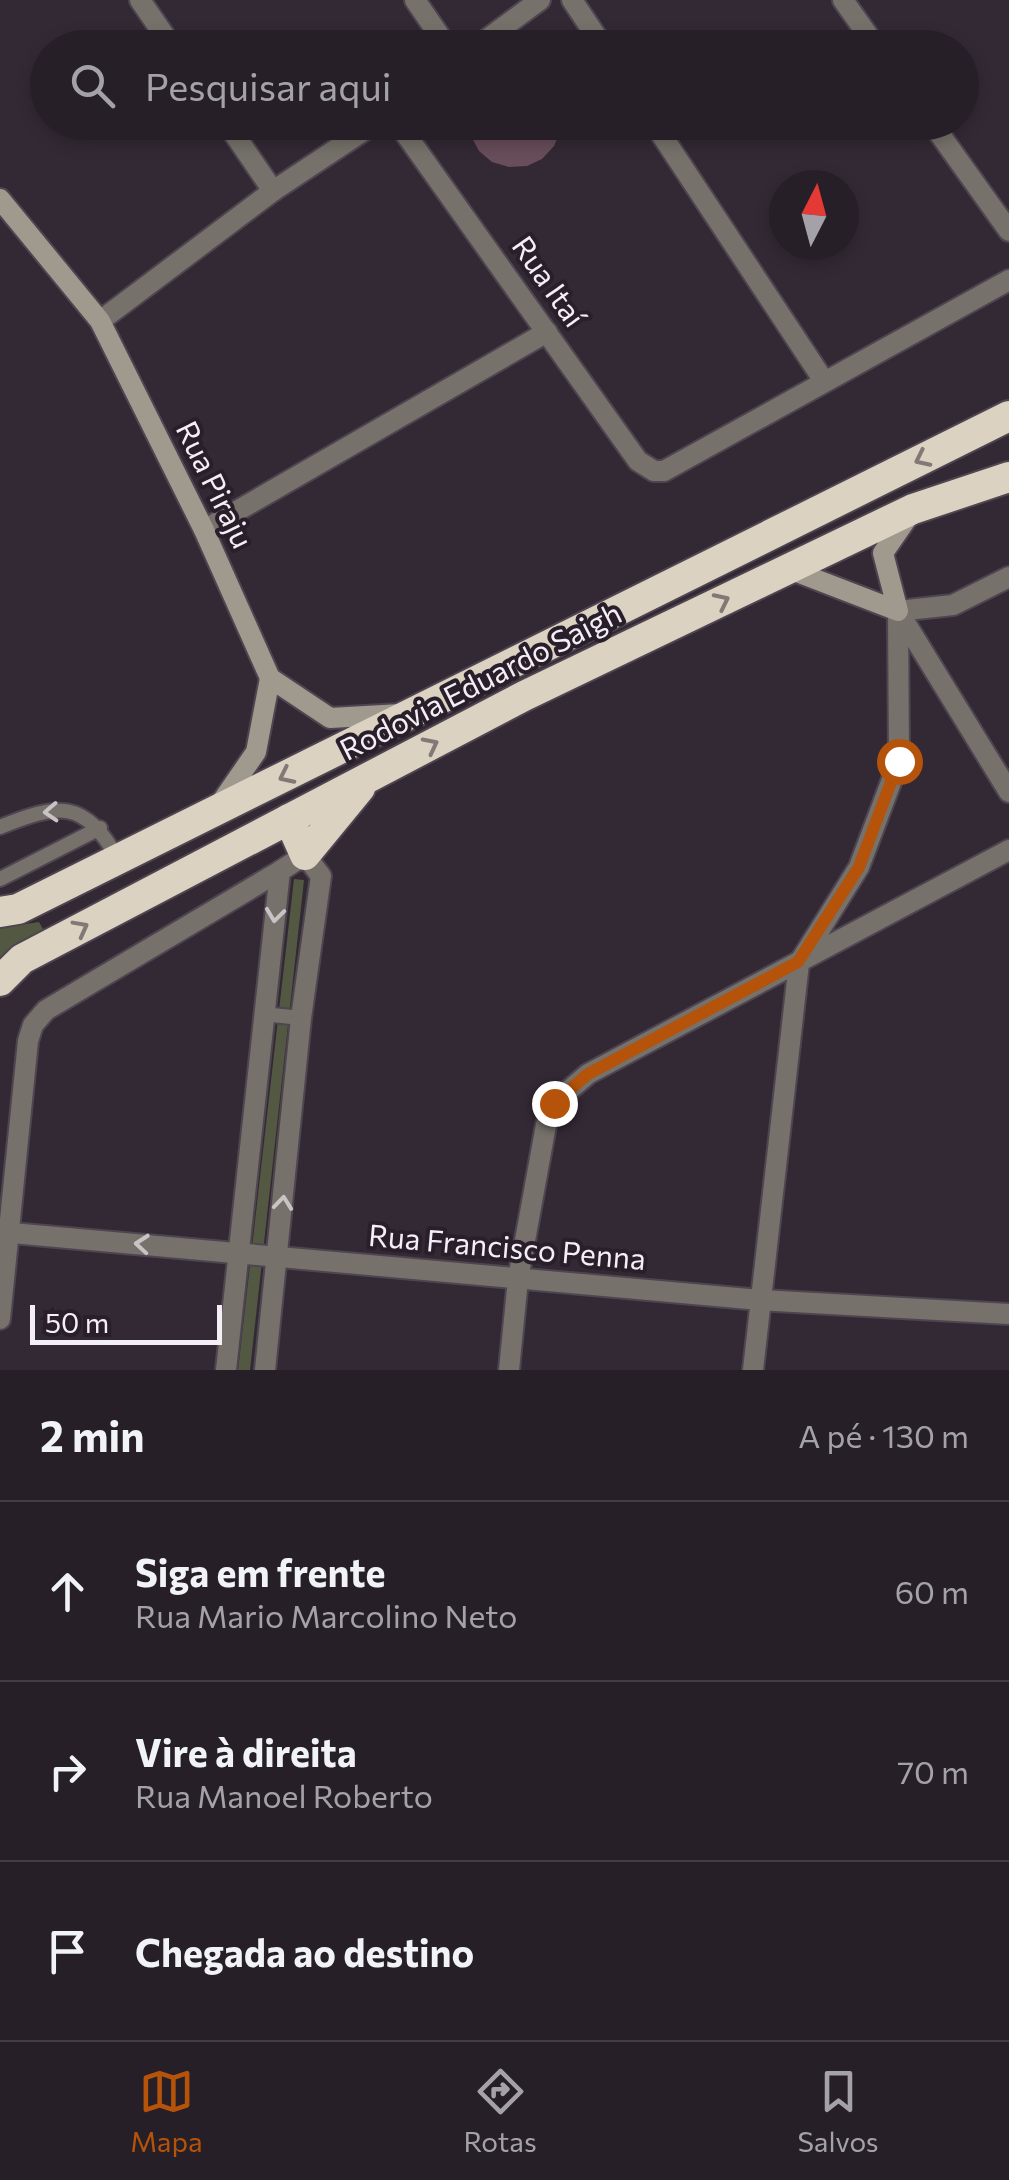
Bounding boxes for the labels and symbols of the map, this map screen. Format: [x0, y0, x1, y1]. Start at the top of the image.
north arrow [769, 170, 859, 260]
street label: Rua Itaí [506, 228, 595, 334]
street label: Rua Piraju [170, 414, 263, 553]
one-way arrow [914, 447, 932, 466]
street label: Rodovia Eduardo Saigh [333, 593, 627, 767]
one-way arrow [712, 594, 730, 613]
one-way arrow [420, 738, 438, 757]
route start [877, 739, 923, 785]
one-way arrow [279, 764, 297, 783]
one-way arrow [43, 802, 58, 823]
one-way arrow [265, 908, 286, 924]
one-way arrow [70, 921, 88, 940]
route end [532, 1081, 578, 1127]
one-way arrow [271, 1195, 293, 1211]
street label: Rua Francisco Penna [367, 1215, 647, 1276]
one-way arrow [133, 1234, 149, 1256]
scale bar [30, 1300, 222, 1344]

